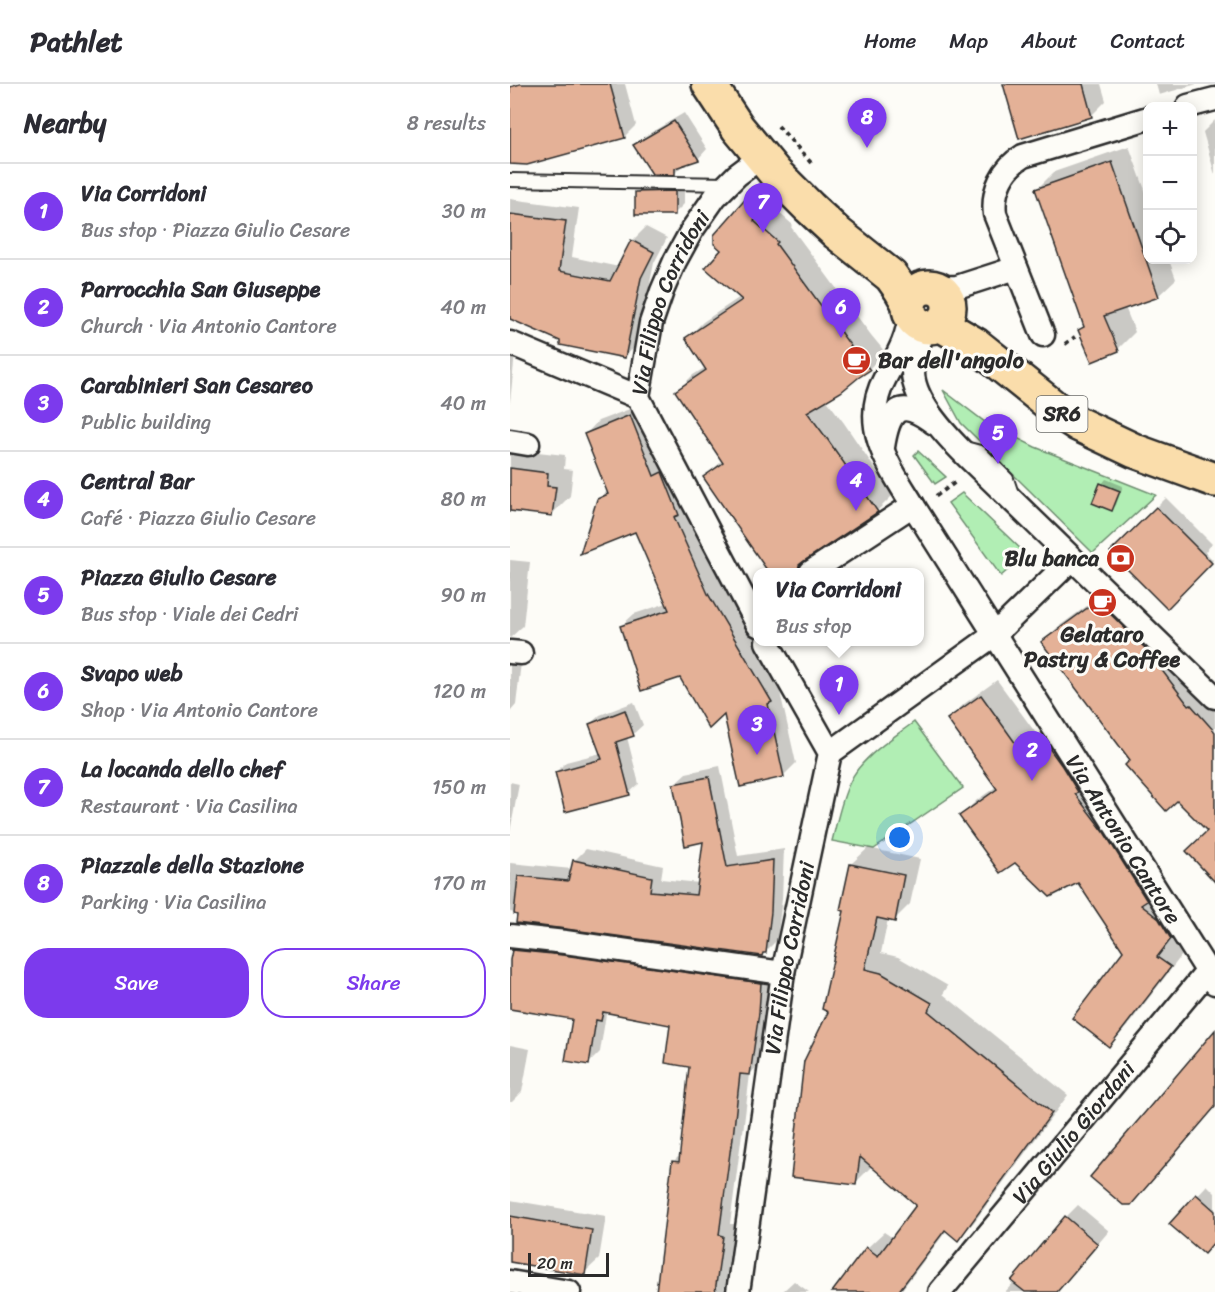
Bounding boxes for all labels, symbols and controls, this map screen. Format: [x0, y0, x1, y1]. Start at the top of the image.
text: Pathlet [30, 17, 123, 66]
text: Home [864, 22, 916, 60]
text: Map [949, 22, 988, 60]
text: About [1021, 22, 1078, 60]
text: Contact [1111, 22, 1185, 60]
pin: 8 [848, 98, 886, 148]
text: Nearby [24, 100, 106, 146]
map controls [1143, 102, 1197, 264]
button: + [1143, 102, 1197, 156]
text: 8 results [407, 106, 486, 141]
button: − [1143, 156, 1197, 210]
text: Via Corridoni [81, 174, 206, 213]
pin: 7 [744, 184, 782, 233]
text: 1 [39, 194, 48, 229]
text: 30 m [442, 194, 486, 229]
street label: Via Filippo Corridoni [619, 201, 721, 398]
button: locate [1143, 210, 1197, 264]
text: Bus stop · Piazza Giulio Cesare [81, 213, 350, 248]
text: Parrocchia San Giuseppe [81, 270, 320, 309]
pin: 6 [822, 288, 860, 338]
text: 2 [38, 290, 49, 325]
text: 40 m [440, 290, 486, 325]
text: Church · Via Antonio Cantore [81, 309, 337, 344]
place label: Bar dell'angolo [878, 341, 1025, 380]
cafe icon: Bar dell'angolo [841, 344, 873, 376]
text: Carabinieri San Cesareo [81, 366, 313, 405]
text: 3 [38, 386, 49, 421]
text: 40 m [440, 386, 486, 421]
road number: SR6 [1036, 396, 1088, 432]
text: Public building [81, 405, 211, 440]
pin: 5 [978, 414, 1018, 464]
text: Central Bar [81, 462, 194, 501]
pin: 4 [836, 462, 876, 511]
text: 4 [37, 482, 50, 517]
text: 80 m [441, 482, 486, 517]
text: Café · Piazza Giulio Cesare [81, 501, 316, 536]
place label: Blu banca [1005, 539, 1100, 578]
bank icon: Blu banca [1104, 542, 1136, 574]
text: Piazza Giulio Cesare [81, 558, 276, 597]
popup [753, 568, 924, 646]
text: Via Corridoni [776, 570, 901, 609]
text: 5 [37, 578, 50, 613]
text: 90 m [441, 578, 486, 613]
cafe icon: Gelataro Pastry & Coffee [1086, 586, 1118, 618]
text: Bus stop · Viale dei Cedri [81, 597, 298, 632]
text: Bus stop [776, 609, 852, 644]
place label: Gelataro Pastry & Coffee [1024, 615, 1181, 679]
text: Svapo web [81, 654, 183, 693]
pin: 1 [820, 666, 858, 715]
text: 6 [38, 674, 49, 709]
text: 120 m [433, 674, 486, 709]
text: Shop · Via Antonio Cantore [81, 693, 318, 728]
pin: 3 [738, 706, 776, 755]
pin: 2 [1012, 732, 1052, 781]
street label: Via Antonio Cantore [1055, 746, 1193, 932]
text: La locanda dello chef [81, 750, 283, 789]
text: 7 [38, 770, 49, 805]
text: 150 m [432, 770, 486, 805]
text: Restaurant · Via Casilina [81, 789, 298, 824]
your location [885, 823, 914, 852]
text: Piazzale della Stazione [81, 846, 304, 885]
street label: Via Filippo Corridoni [752, 857, 826, 1057]
text: 8 [37, 866, 50, 901]
text: 170 m [433, 866, 486, 901]
text: Parking · Via Casilina [81, 885, 266, 920]
button: Save [24, 948, 249, 1018]
button: Share [261, 948, 486, 1018]
street label: Via Giulio Giordani [1002, 1051, 1146, 1213]
text: 20 m [537, 1249, 573, 1278]
scale bar [528, 1250, 609, 1278]

